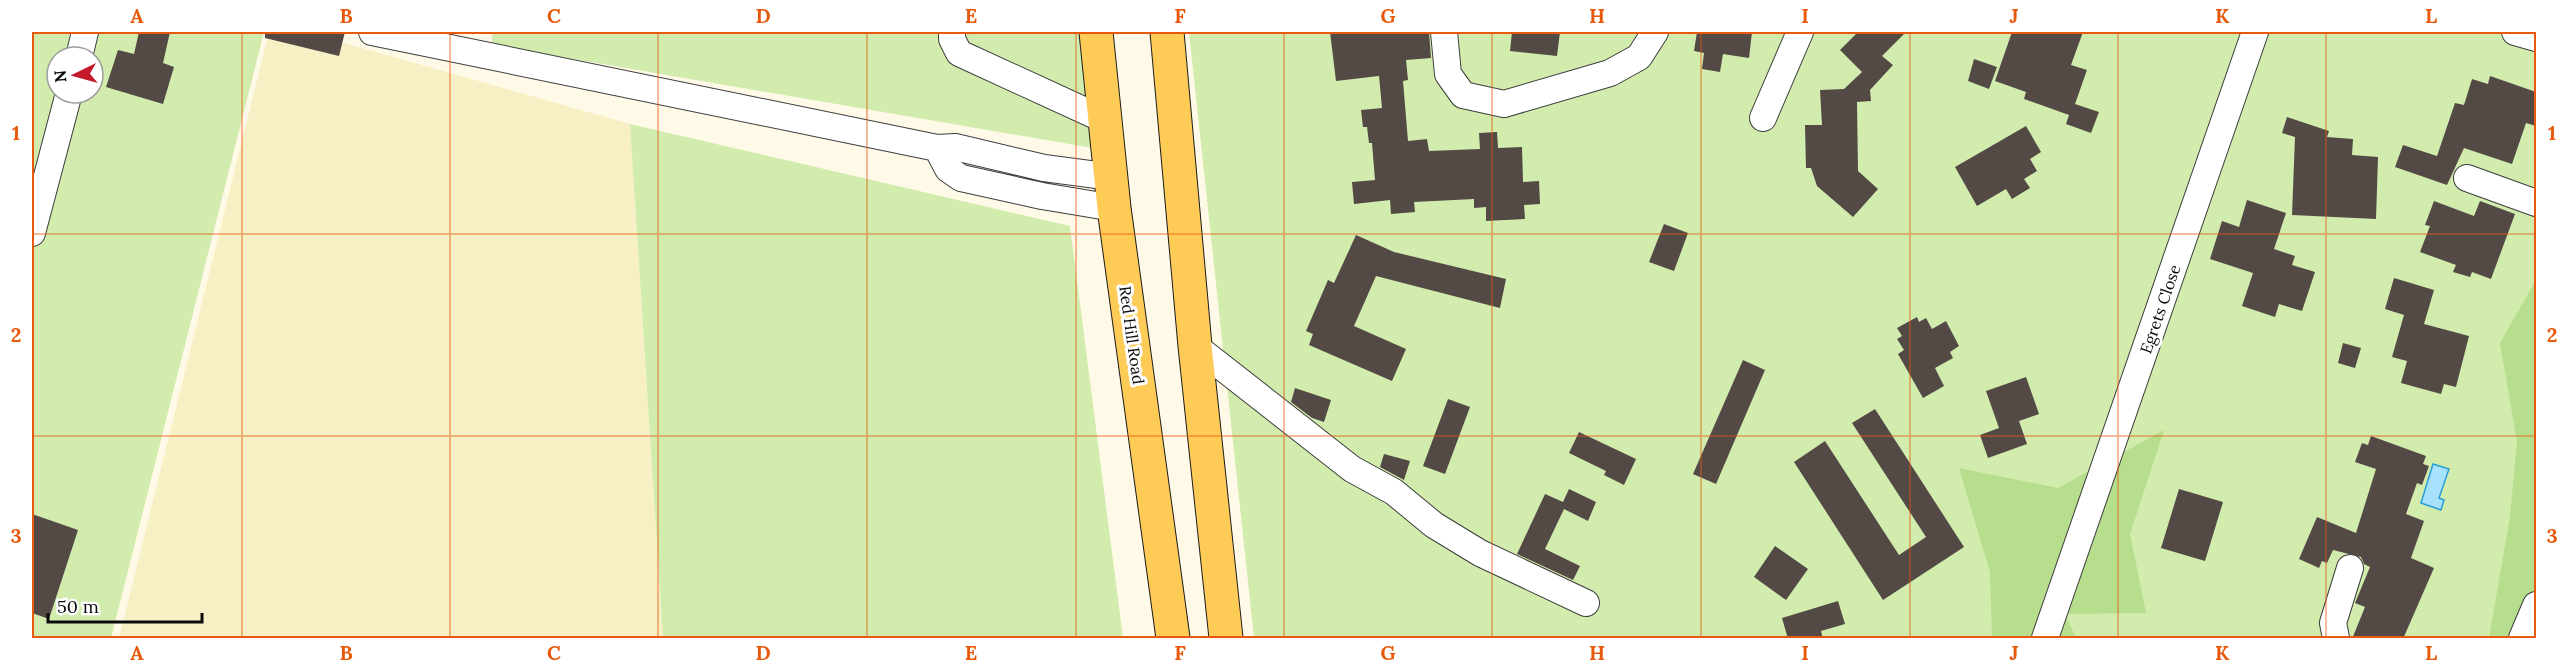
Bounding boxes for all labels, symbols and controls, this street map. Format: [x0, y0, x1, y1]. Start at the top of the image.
text: A [130, 3, 144, 28]
text: B [339, 3, 353, 28]
text: C [547, 3, 561, 28]
text: D [755, 3, 771, 28]
text: E [965, 3, 977, 28]
text: F [1174, 3, 1186, 28]
text: G [1380, 3, 1396, 28]
text: H [1589, 3, 1605, 28]
text: I [1801, 3, 1809, 28]
text: J [2009, 3, 2019, 28]
text: K [2215, 3, 2230, 28]
text: L [2425, 3, 2437, 28]
north arrow [45, 45, 105, 105]
text: N [50, 69, 71, 83]
text: 1 [12, 120, 20, 145]
text: 1 [2548, 120, 2556, 145]
street label: Egrets Close [2135, 262, 2185, 356]
street label: Red Hill Road [1115, 284, 1149, 386]
text: 2 [11, 322, 21, 347]
text: 2 [2547, 322, 2557, 347]
text: 3 [10, 523, 22, 548]
text: 3 [2546, 523, 2558, 548]
scale bar [48, 586, 202, 624]
text: 50 m [57, 595, 99, 618]
text: A [130, 640, 144, 665]
text: B [339, 640, 353, 665]
text: C [547, 640, 561, 665]
text: D [755, 640, 771, 665]
text: E [965, 640, 977, 665]
text: F [1174, 640, 1186, 665]
text: G [1380, 640, 1396, 665]
text: H [1589, 640, 1605, 665]
text: I [1801, 640, 1809, 665]
text: J [2009, 640, 2019, 665]
text: K [2215, 640, 2230, 665]
text: L [2425, 640, 2437, 665]

